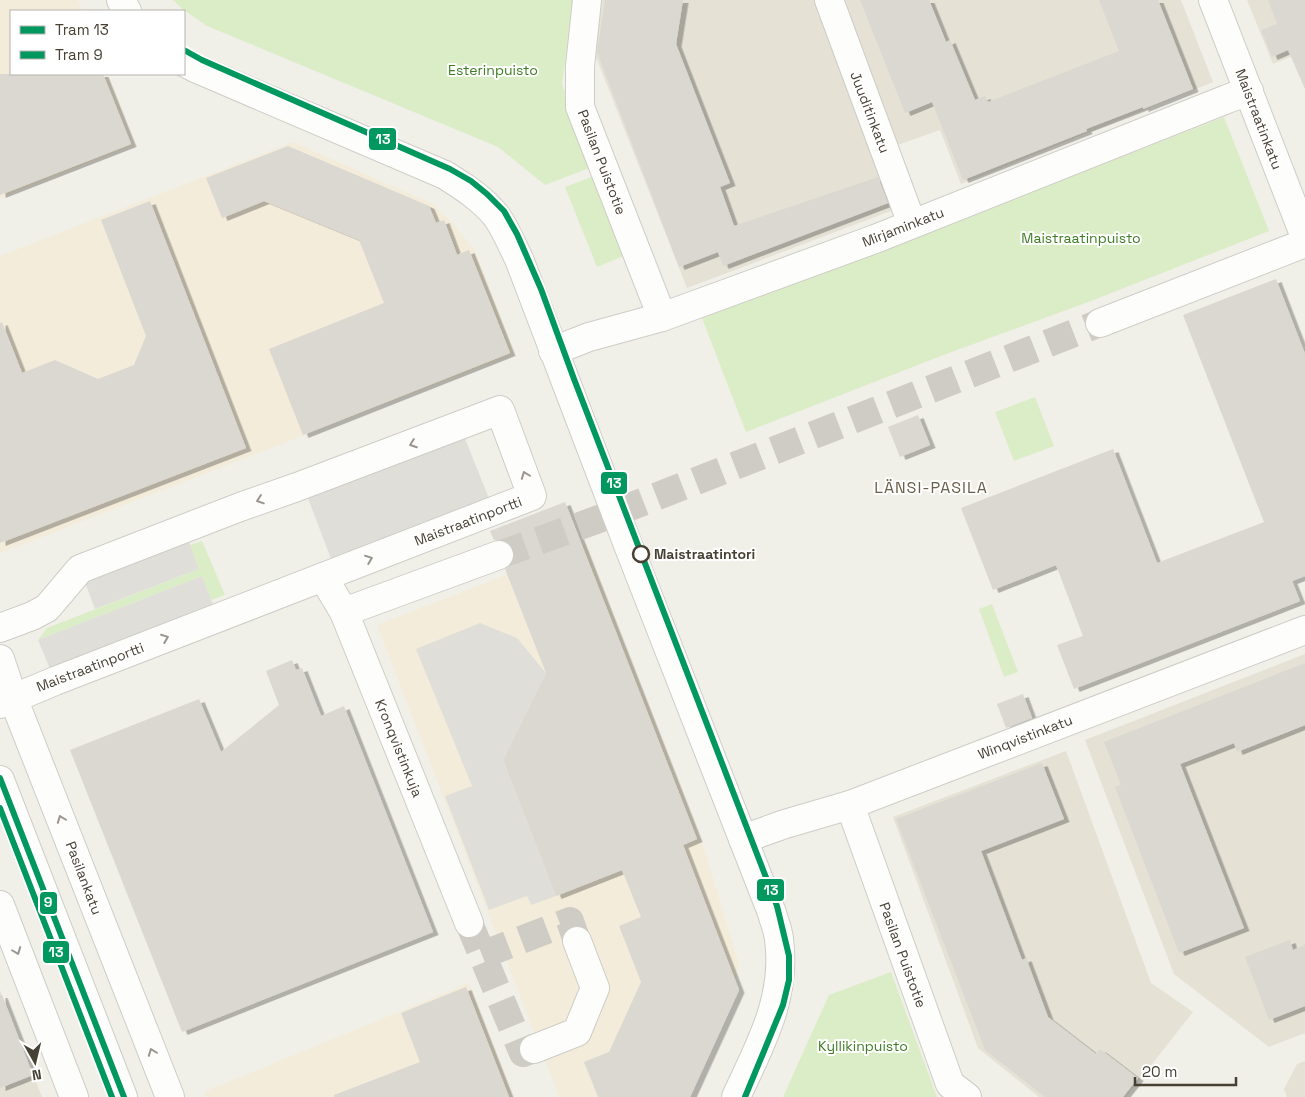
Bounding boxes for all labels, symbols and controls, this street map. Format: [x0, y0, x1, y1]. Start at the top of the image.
legend [10, 10, 185, 75]
text: Tram 13 [55, 20, 109, 39]
text: Tram 9 [55, 45, 103, 64]
park label: Esterinpuisto [448, 61, 538, 79]
street label: Maistraatinkatu [1232, 66, 1286, 172]
street label: Juuditinkatu [846, 69, 894, 155]
street label: Pasilan Puistotie [574, 107, 630, 217]
line badge: 13 [368, 127, 397, 151]
text: 13 [376, 130, 390, 148]
street label: Mirjaminkatu [859, 203, 947, 251]
park label: Maistraatinpuisto [1021, 229, 1141, 247]
one-way arrow [409, 438, 418, 448]
one-way arrow [520, 471, 531, 480]
line badge: 13 [600, 471, 628, 495]
text: 13 [607, 474, 621, 492]
district label: LÄNSI-PASILA [874, 477, 988, 498]
street label: Maistraatinportti [412, 492, 524, 550]
one-way arrow [257, 494, 265, 504]
marker: Maistraatintori [632, 545, 650, 563]
place label: Maistraatintori [654, 545, 755, 563]
one-way arrow [364, 555, 373, 566]
one-way arrow [161, 634, 169, 644]
street label: Maistraatinportti [34, 638, 146, 696]
street label: Kronqvistinkuja [371, 696, 427, 800]
street label: Winqvistinkatu [975, 711, 1075, 763]
one-way arrow [57, 815, 67, 824]
street label: Pasilankatu [62, 839, 106, 917]
line badge: 13 [756, 878, 785, 902]
text: 13 [764, 881, 778, 899]
line badge: 9 [39, 891, 58, 915]
text: 9 [44, 893, 52, 911]
street label: Pasilan Puistotie [876, 900, 930, 1010]
line badge: 13 [42, 940, 70, 964]
text: 13 [49, 943, 63, 961]
one-way arrow [12, 946, 22, 954]
north arrow [10, 1037, 60, 1087]
park label: Kyllikinpuisto [818, 1037, 908, 1055]
one-way arrow [148, 1048, 158, 1056]
scale bar [1135, 1054, 1236, 1086]
text: 20 m [1142, 1062, 1177, 1081]
text: N [31, 1065, 43, 1084]

